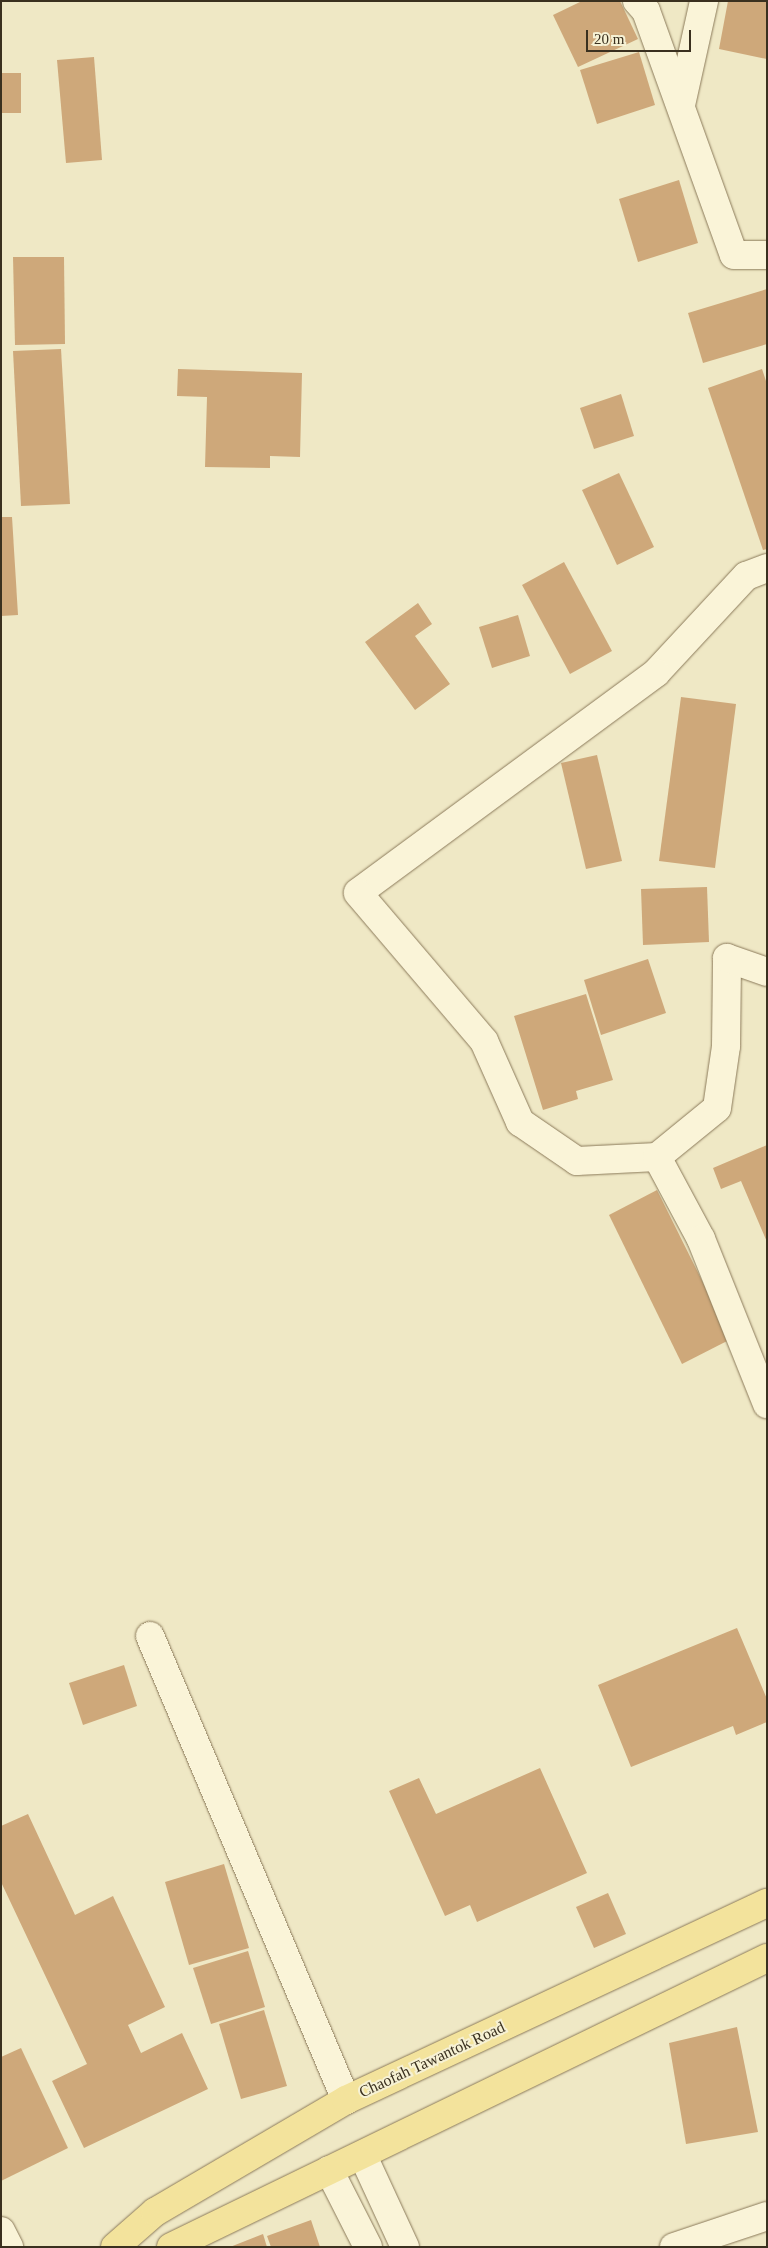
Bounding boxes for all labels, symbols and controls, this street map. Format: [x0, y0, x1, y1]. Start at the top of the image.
scale bar [588, 20, 693, 52]
text: 20 m [594, 31, 624, 47]
street label: Chaofah Tawantok Road [356, 2018, 508, 2102]

